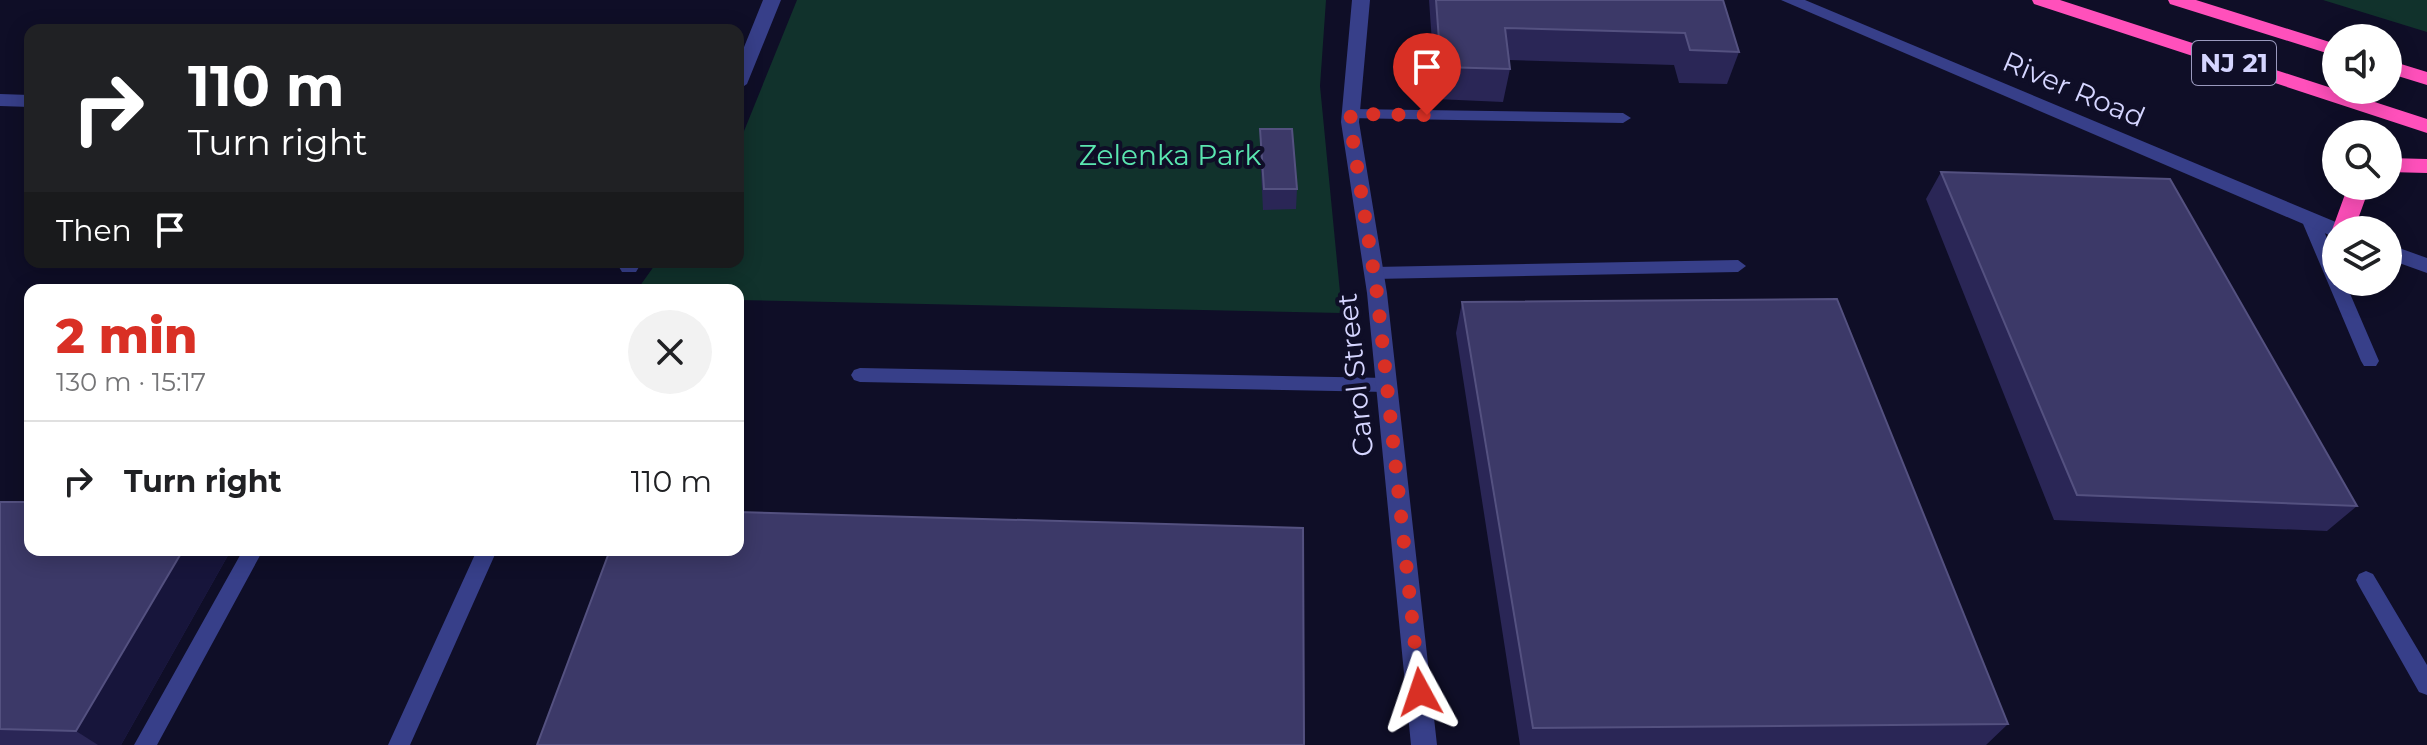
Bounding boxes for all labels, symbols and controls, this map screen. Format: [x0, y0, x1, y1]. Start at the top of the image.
map controls [2322, 24, 2402, 296]
button: sound [2322, 24, 2402, 104]
pin [1393, 33, 1461, 115]
road number: NJ 21 [2192, 41, 2276, 85]
street label: River Road [1998, 44, 2150, 134]
icon: arrive [1405, 45, 1449, 89]
text: 110 m [188, 52, 345, 120]
icon: right [56, 56, 160, 160]
text: Turn right [188, 120, 368, 164]
button: search [2322, 120, 2402, 200]
park label: Zelenka Park [1079, 138, 1261, 172]
icon: arrive [148, 208, 192, 252]
text: Then [56, 212, 132, 249]
button: layers [2322, 216, 2402, 296]
street label: Carol Street [1330, 292, 1380, 458]
text: 2 min [56, 307, 197, 365]
button: close [628, 310, 712, 394]
text: 130 m · 15:17 [56, 366, 206, 398]
icon: right [56, 459, 100, 503]
text: Turn right [124, 463, 281, 500]
text: 110 m [631, 463, 712, 500]
position arrow [1378, 650, 1462, 734]

